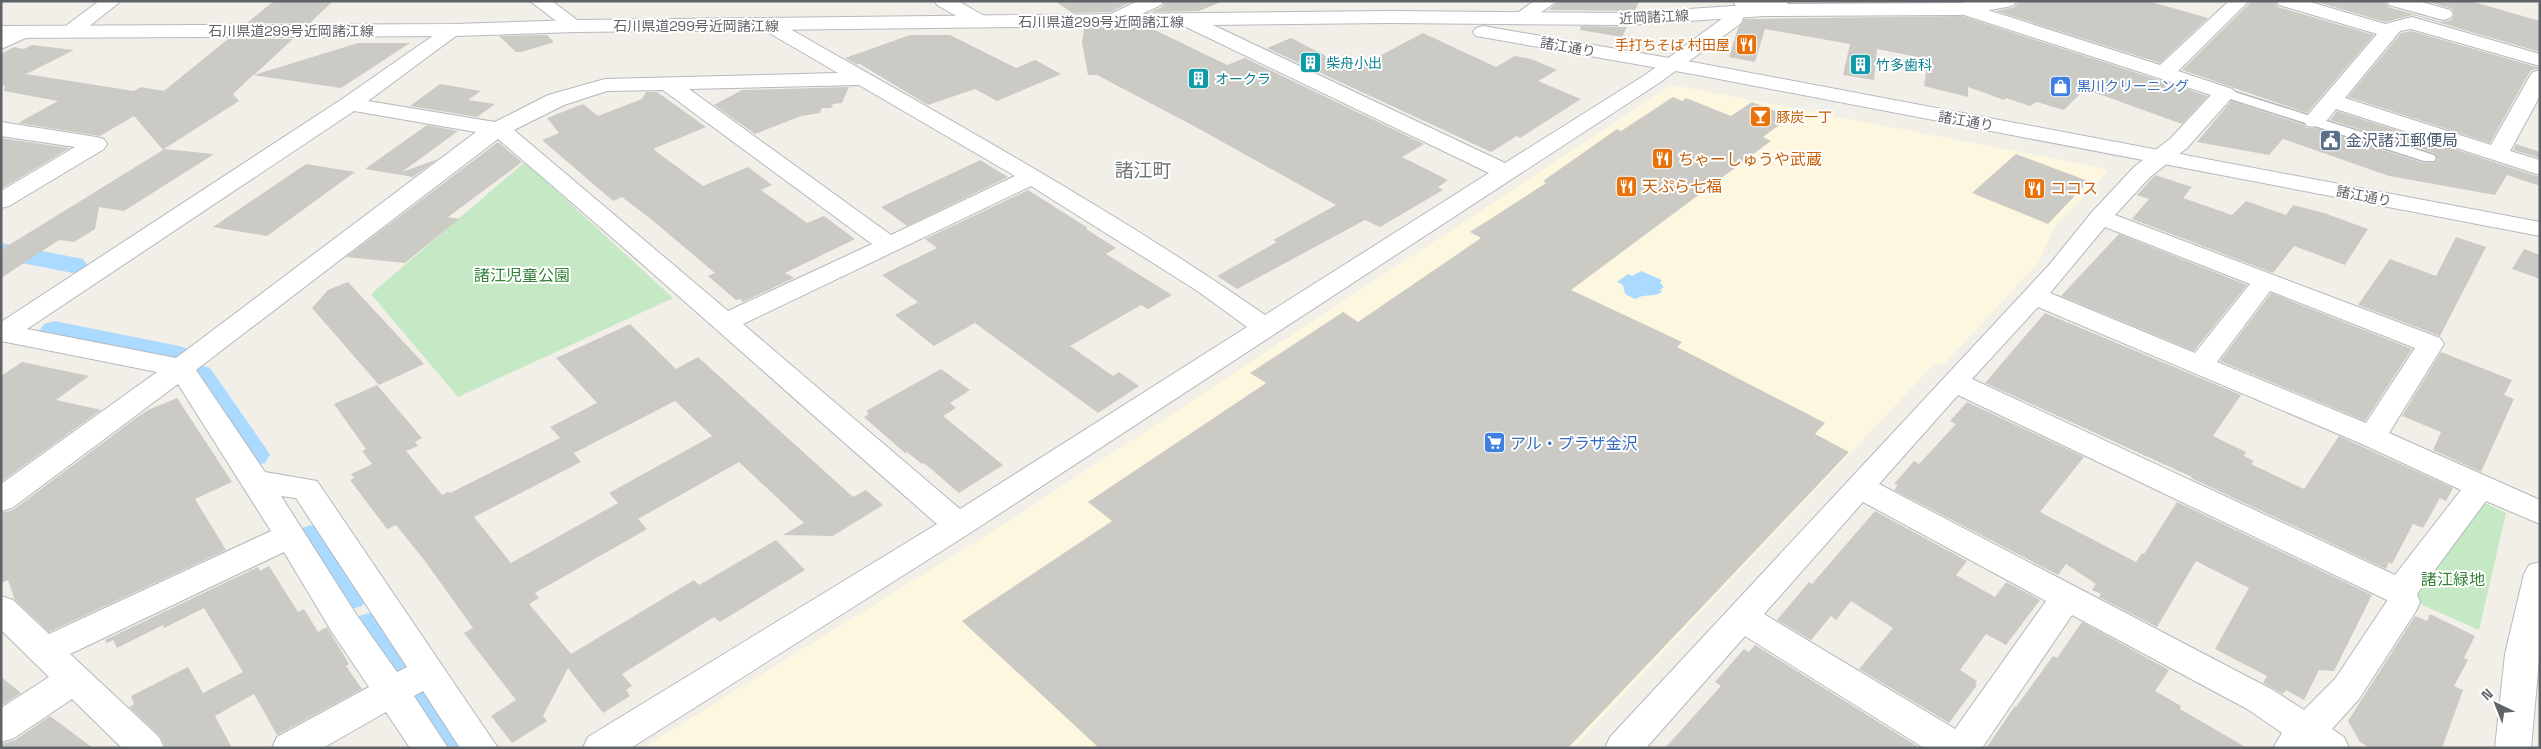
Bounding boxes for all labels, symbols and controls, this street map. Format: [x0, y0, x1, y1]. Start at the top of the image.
street label: 近岡諸江線 [1619, 6, 1689, 28]
street label: 石川県道299号近岡諸江線 [1018, 13, 1184, 31]
street label: 石川県道299号近岡諸江線 [613, 17, 779, 35]
street label: 石川県道299号近岡諸江線 [208, 22, 374, 40]
street label: 諸江通り [1539, 33, 1597, 61]
restaurant icon: 手打ちそば 村田屋 [1734, 33, 1758, 57]
place label: 手打ちそば 村田屋 [1614, 36, 1730, 54]
building icon: 柴舟小出 [1298, 51, 1322, 75]
building icon: 竹多歯科 [1848, 53, 1872, 77]
place label: 柴舟小出 [1326, 54, 1382, 72]
place label: 竹多歯科 [1876, 56, 1932, 74]
building icon: オークラ [1187, 67, 1211, 91]
place label: オークラ [1215, 70, 1271, 88]
shop icon: 黒川クリーニング [2049, 74, 2073, 98]
place label: 黒川クリーニング [2077, 77, 2189, 95]
bar icon: 豚炭一丁 [1748, 105, 1772, 129]
street label: 諸江通り [1937, 107, 1995, 135]
place label: 豚炭一丁 [1776, 108, 1832, 126]
public building icon: 金沢諸江郵便局 [2318, 128, 2342, 152]
place label: 金沢諸江郵便局 [2346, 130, 2458, 151]
restaurant icon: ちゃーしゅうや武蔵 [1650, 147, 1674, 171]
place label: ちゃーしゅうや武蔵 [1678, 149, 1822, 170]
district label: 諸江町 [1114, 158, 1172, 183]
restaurant icon: 天ぷら七福 [1614, 174, 1638, 198]
place label: 天ぷら七福 [1642, 176, 1722, 197]
restaurant icon: ココス [2022, 176, 2046, 200]
place label: ココス [2050, 178, 2098, 199]
street label: 諸江通り [2335, 182, 2393, 210]
park label: 諸江児童公園 [474, 265, 570, 286]
supermarket icon: アル・プラザ金沢 [1482, 431, 1506, 455]
place label: アル・プラザ金沢 [1510, 433, 1638, 454]
park label: 諸江緑地 [2421, 569, 2485, 590]
north arrow [2471, 679, 2521, 729]
text: N [2478, 685, 2497, 704]

